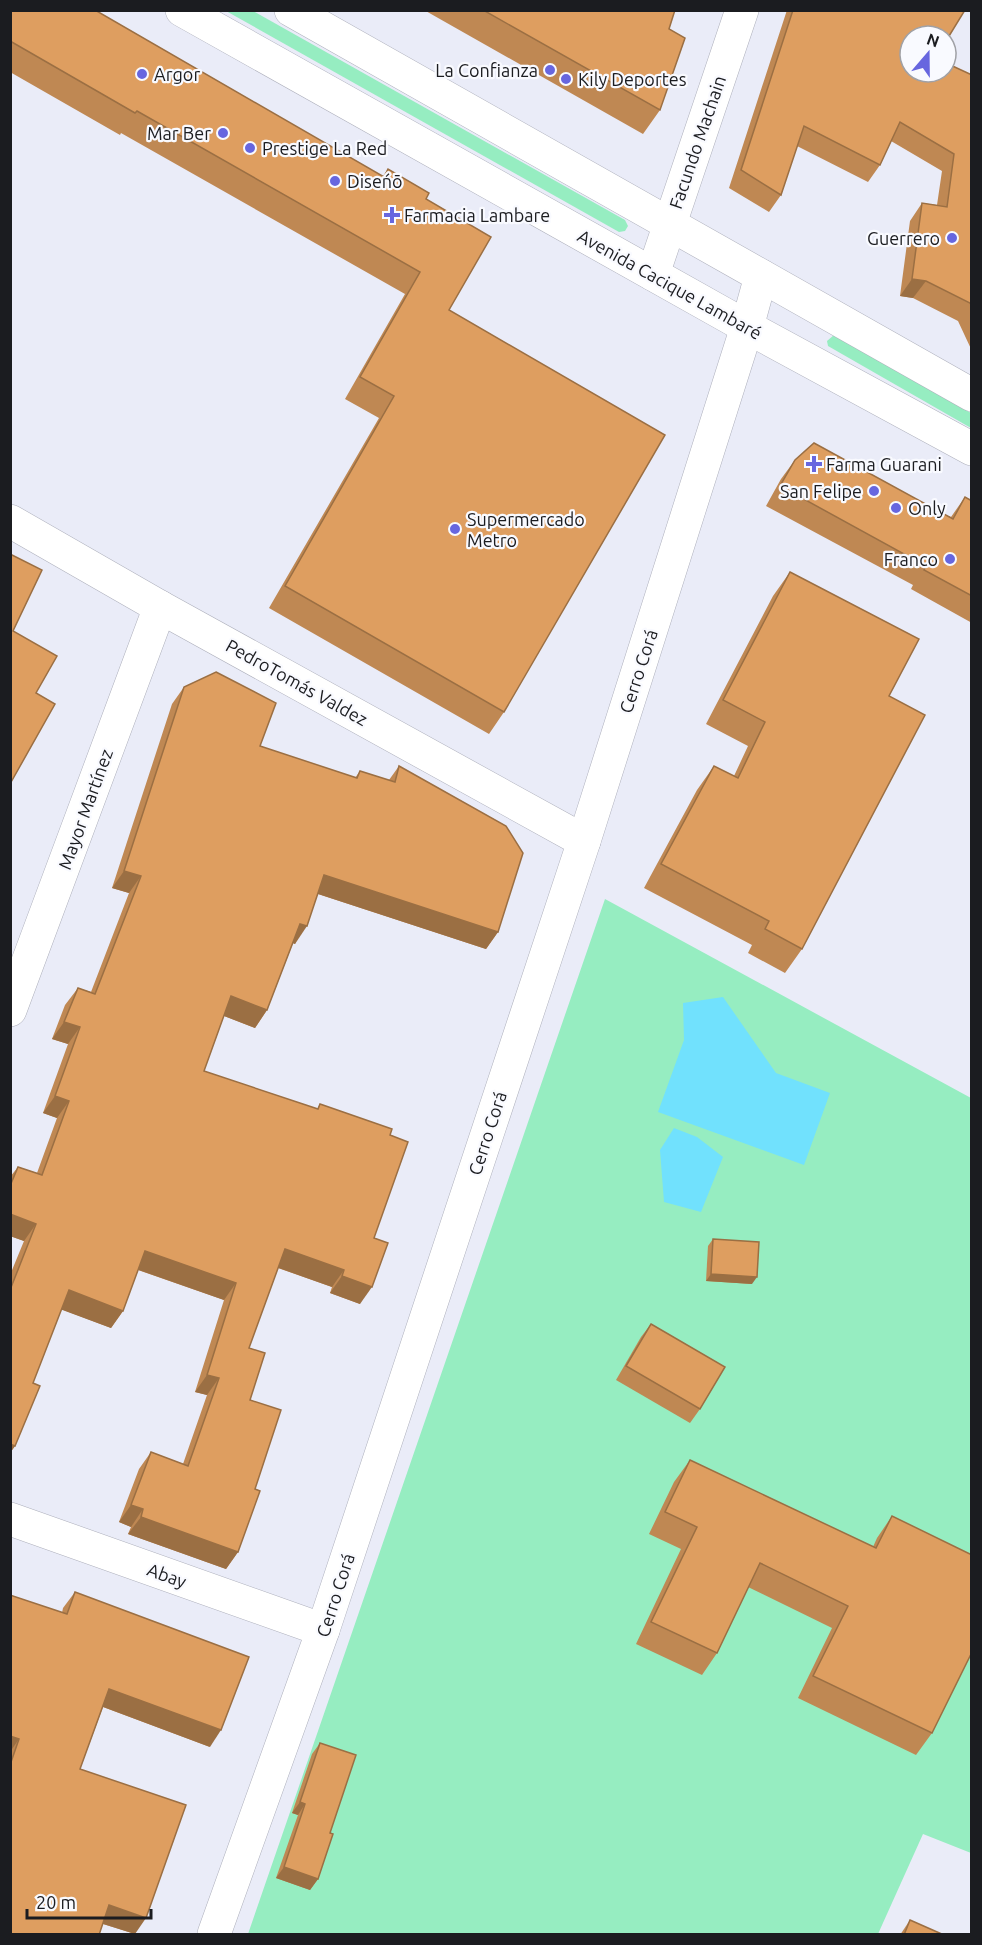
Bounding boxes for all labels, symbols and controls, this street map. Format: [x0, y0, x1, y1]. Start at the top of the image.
north arrow [898, 24, 958, 84]
text: N [924, 29, 942, 50]
place label: La Confianza [435, 60, 538, 80]
marker: La Confianza [543, 63, 557, 77]
place label: Argor [154, 64, 200, 84]
marker: Argor [135, 67, 149, 81]
place label: Kily Deportes [578, 69, 687, 89]
marker: Kily Deportes [559, 72, 573, 86]
street label: Facundo Machain [665, 73, 729, 211]
place label: Mar Ber [147, 123, 211, 143]
marker: Mar Ber [216, 126, 230, 140]
place label: Prestige La Red [262, 138, 387, 158]
marker: Prestige La Red [243, 141, 257, 155]
place label: Diseńō [347, 171, 403, 191]
marker: Diseńō [328, 174, 342, 188]
place label: Farmacia Lambare [404, 205, 550, 225]
marker: Farmacia Lambare [385, 208, 399, 222]
street label: Avenida Cacique Lambaré [575, 225, 765, 343]
place label: Guerrero [867, 228, 940, 248]
marker: Guerrero [945, 231, 959, 245]
place label: Farma Guarani [826, 454, 942, 474]
marker: Farma Guarani [807, 457, 821, 471]
place label: San Felipe [780, 481, 862, 501]
marker: San Felipe [867, 484, 881, 498]
place label: Only [908, 498, 946, 518]
marker: Only [889, 501, 903, 515]
place label: Supermercado Metro [467, 509, 585, 550]
marker: Supermercado Metro [448, 522, 462, 536]
place label: Franco [884, 549, 938, 569]
marker: Franco [943, 552, 957, 566]
street label: Cerro Corá [615, 627, 661, 715]
street label: PedroTomás Valdez [223, 635, 371, 729]
street label: Mayor Martínez [54, 746, 116, 872]
street label: Cerro Corá [464, 1089, 510, 1177]
street label: Cerro Corá [312, 1551, 358, 1639]
street label: Abay [145, 1559, 190, 1591]
scale bar [27, 1882, 152, 1920]
text: 20 m [36, 1892, 76, 1912]

